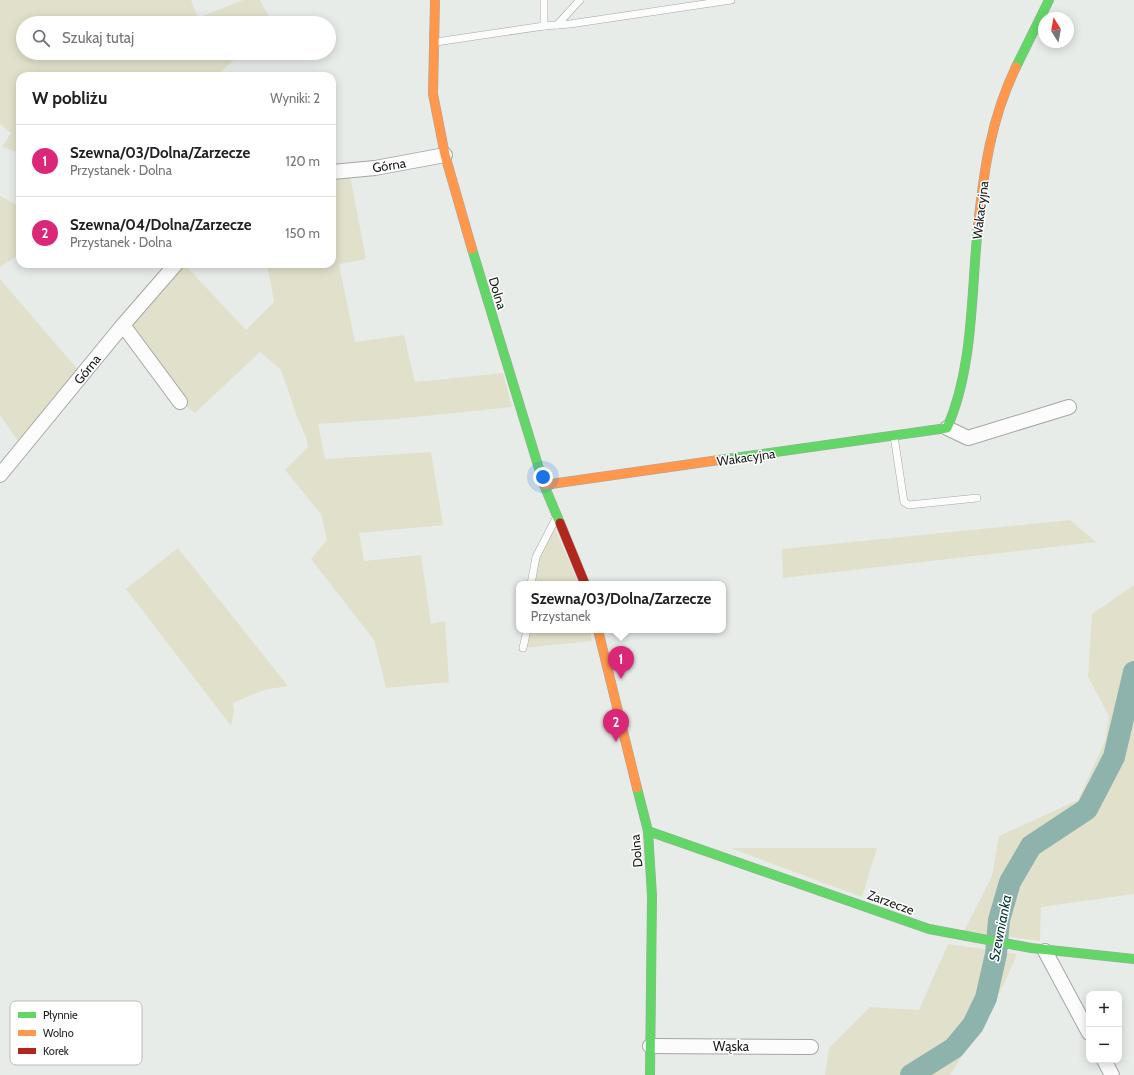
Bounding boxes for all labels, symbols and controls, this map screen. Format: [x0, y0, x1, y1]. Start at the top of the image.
north arrow [1038, 12, 1074, 48]
search box [16, 16, 336, 60]
icon: search [30, 27, 52, 49]
text: Szukaj tutaj [62, 29, 134, 47]
text: W pobliżu [32, 88, 107, 108]
text: Wyniki: 2 [270, 90, 320, 106]
text: Szewna/03/Dolna/Zarzecze [70, 144, 250, 162]
text: 1 [43, 153, 47, 169]
text: 120 m [286, 153, 320, 169]
street label: Górna [371, 154, 408, 176]
text: Przystanek · Dolna [70, 162, 172, 178]
street label: Wakacyjna [968, 179, 993, 240]
text: Szewna/04/Dolna/Zarzecze [70, 216, 252, 234]
text: 2 [42, 225, 48, 241]
text: 150 m [285, 225, 320, 241]
text: Przystanek · Dolna [70, 234, 172, 250]
street label: Dolna [486, 275, 511, 312]
street label: Górna [70, 350, 104, 387]
street label: Wakacyjna [716, 445, 777, 470]
your location [533, 467, 553, 487]
popup [516, 581, 726, 633]
text: Szewna/03/Dolna/Zarzecze [531, 590, 711, 608]
text: Przystanek [531, 608, 591, 624]
pin: 1 [608, 646, 634, 679]
pin: 2 [603, 709, 629, 742]
street label: Dolna [627, 833, 645, 868]
street label: Zarzecze [865, 886, 917, 918]
water label: Szewnianka [985, 893, 1015, 963]
map controls [1086, 991, 1122, 1063]
button: + [1086, 991, 1122, 1027]
legend [10, 1001, 142, 1065]
text: Płynnie [43, 1008, 78, 1022]
text: Wolno [43, 1026, 74, 1040]
button: − [1086, 1027, 1122, 1063]
street label: Wąska [713, 1038, 750, 1054]
text: Korek [43, 1044, 69, 1058]

